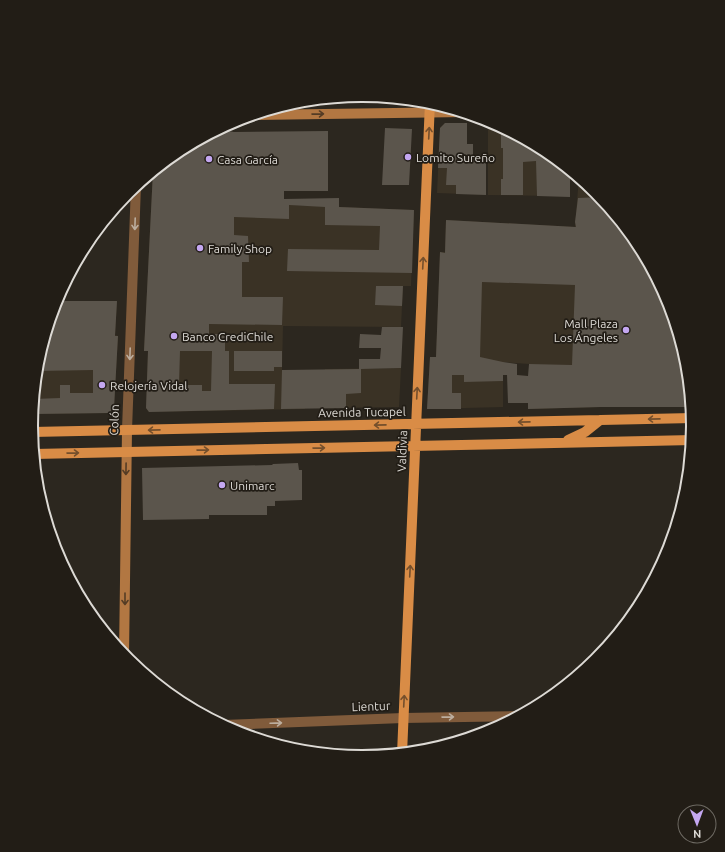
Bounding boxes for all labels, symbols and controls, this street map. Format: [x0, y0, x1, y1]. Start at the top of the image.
one-way arrow [311, 110, 324, 118]
one-way arrow [425, 127, 433, 140]
place label: Lomito Sureño [416, 151, 495, 164]
marker: Lomito Sureño [403, 152, 413, 162]
place label: Casa García [217, 153, 278, 166]
marker: Casa García [204, 154, 214, 164]
one-way arrow [131, 217, 138, 230]
place label: Family Shop [208, 242, 272, 255]
marker: Family Shop [195, 243, 205, 253]
one-way arrow [419, 257, 427, 270]
place label: Mall Plaza Los Ángeles [554, 317, 618, 344]
marker: Mall Plaza Los Ángeles [621, 325, 631, 335]
place label: Banco CrediChile [182, 330, 273, 343]
marker: Banco CrediChile [169, 331, 179, 341]
one-way arrow [126, 347, 133, 360]
place label: Relojería Vidal [110, 379, 187, 392]
marker: Relojería Vidal [97, 380, 107, 390]
one-way arrow [414, 387, 421, 400]
street label: Colón [107, 404, 121, 436]
street label: Avenida Tucapel [318, 405, 406, 419]
one-way arrow [648, 415, 661, 423]
one-way arrow [518, 418, 531, 426]
one-way arrow [374, 421, 387, 429]
one-way arrow [148, 426, 161, 434]
street label: Valdivia [395, 430, 409, 472]
one-way arrow [312, 444, 325, 451]
one-way arrow [196, 446, 209, 454]
one-way arrow [66, 449, 79, 457]
one-way arrow [122, 462, 130, 475]
place label: Unimarc [230, 479, 275, 492]
marker: Unimarc [217, 480, 227, 490]
one-way arrow [406, 565, 413, 578]
one-way arrow [121, 592, 129, 605]
one-way arrow [400, 695, 408, 708]
street label: Lientur [351, 699, 391, 713]
one-way arrow [441, 713, 454, 721]
one-way arrow [269, 719, 282, 727]
north arrow [677, 804, 717, 844]
text: N [693, 828, 701, 840]

